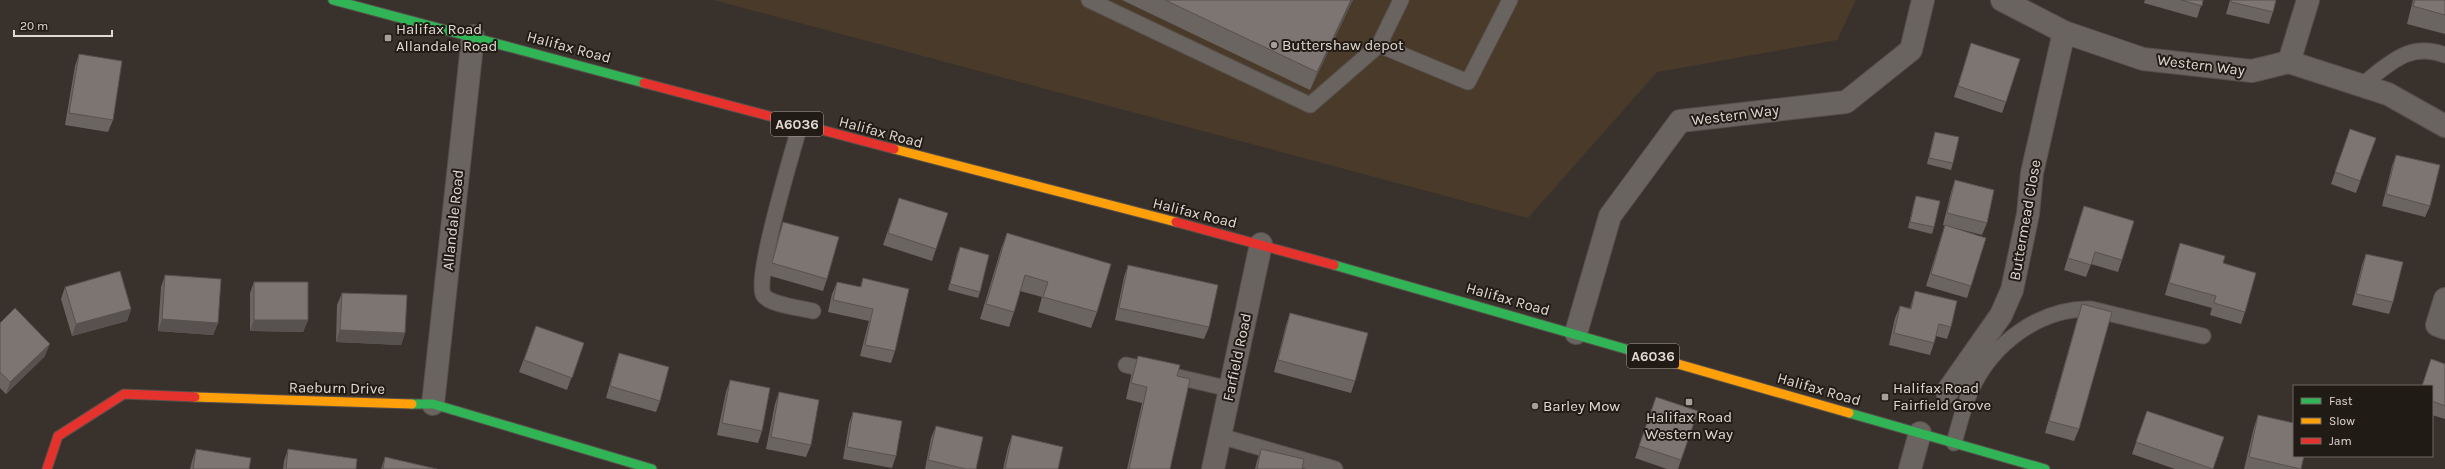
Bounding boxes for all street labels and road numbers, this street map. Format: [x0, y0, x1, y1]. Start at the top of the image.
street label: Halifax Road [525, 27, 613, 67]
street label: Western Way [2156, 51, 2246, 79]
street label: Western Way [1690, 101, 1780, 129]
road number: A6036 [771, 112, 823, 136]
street label: Halifax Road [837, 112, 925, 152]
street label: Buttermead Close [2006, 158, 2044, 282]
street label: Allandale Road [439, 169, 467, 271]
street label: Halifax Road [1151, 194, 1239, 232]
street label: Halifax Road [1464, 278, 1552, 320]
street label: Farfield Road [1219, 311, 1255, 403]
road number: A6036 [1627, 344, 1679, 368]
street label: Halifax Road [1775, 368, 1863, 410]
street label: Raeburn Drive [289, 378, 385, 398]

